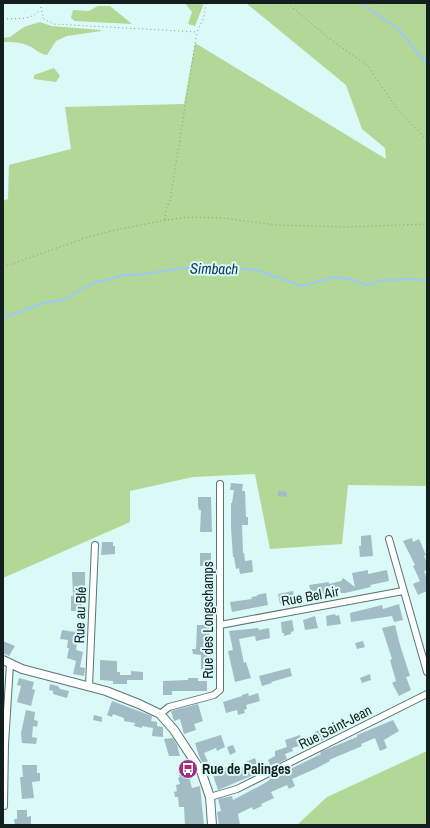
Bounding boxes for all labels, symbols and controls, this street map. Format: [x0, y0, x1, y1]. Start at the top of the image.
water label: Simbach [190, 258, 239, 279]
street label: Rue des Longschamps [199, 561, 217, 679]
street label: Rue Bel Air [280, 582, 340, 610]
street label: Rue au Blé [70, 586, 90, 644]
street label: Rue Saint-Jean [295, 701, 375, 753]
bus stop icon: Rue de Palinges [177, 758, 199, 780]
place label: Rue de Palinges [202, 760, 291, 778]

